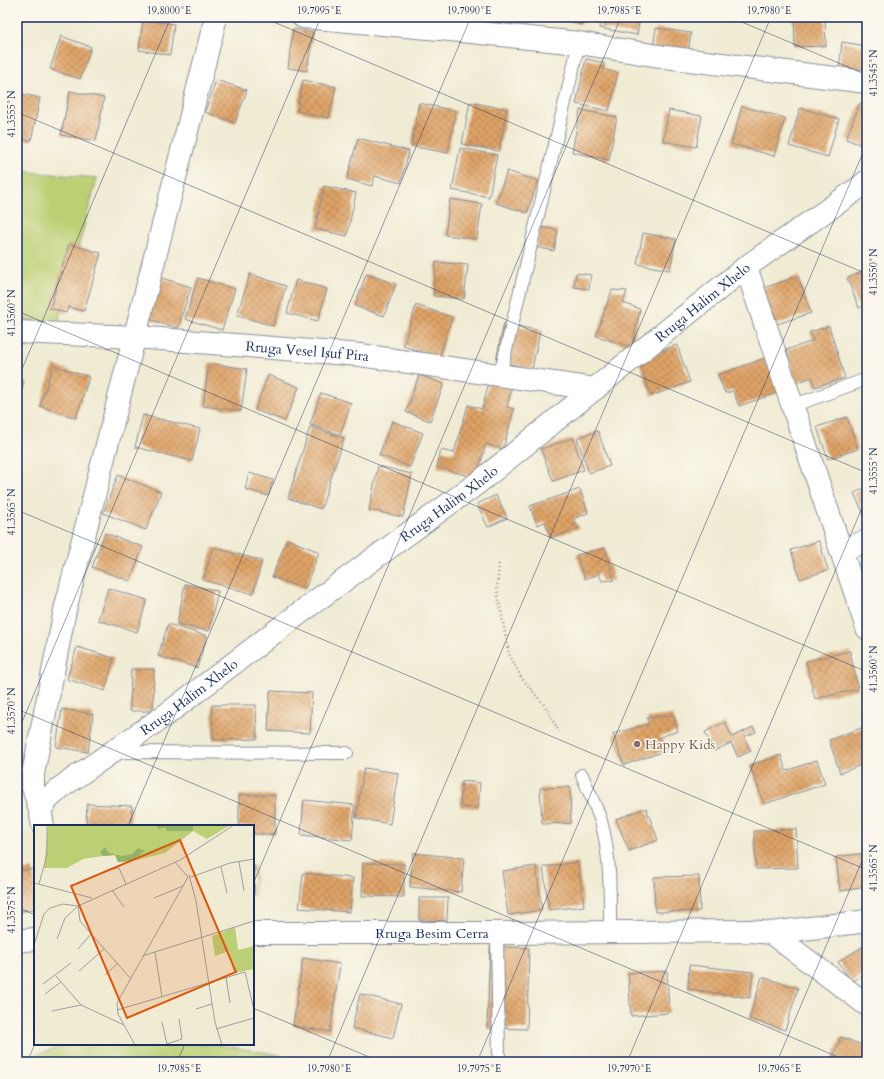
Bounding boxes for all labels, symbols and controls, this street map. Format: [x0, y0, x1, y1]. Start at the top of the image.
text: 19.8000°E [147, 4, 191, 18]
text: 19.7995°E [297, 4, 341, 18]
text: 19.7990°E [447, 4, 491, 18]
text: 19.7985°E [597, 4, 641, 18]
text: 19.7980°E [747, 4, 791, 18]
text: 41.3545°N [867, 49, 881, 96]
text: 41.3555°N [5, 90, 19, 137]
text: 41.3550°N [867, 248, 881, 295]
street label: Rruga Halim Xhelo [651, 258, 755, 347]
text: 41.3560°N [5, 289, 19, 336]
street label: Rruga Vesel Isuf Pira [245, 337, 370, 366]
text: 41.3555°N [867, 447, 881, 494]
street label: Rruga Halim Xhelo [396, 461, 502, 546]
text: 41.3565°N [5, 488, 19, 535]
text: 41.3560°N [867, 645, 881, 692]
street label: Rruga Halim Xhelo [136, 654, 242, 740]
text: 41.3570°N [5, 687, 19, 734]
place label: Happy Kids [645, 735, 716, 754]
marker: Happy Kids [632, 739, 642, 749]
inset map [34, 825, 254, 1045]
text: 41.3565°N [867, 844, 881, 891]
text: 41.3575°N [5, 886, 19, 933]
street label: Rruga Besim Cerra [375, 924, 489, 943]
text: 19.7985°E [157, 1062, 201, 1076]
text: 19.7980°E [307, 1062, 351, 1076]
text: 19.7975°E [457, 1062, 501, 1076]
text: 19.7970°E [607, 1062, 651, 1076]
text: 19.7965°E [757, 1062, 801, 1076]

